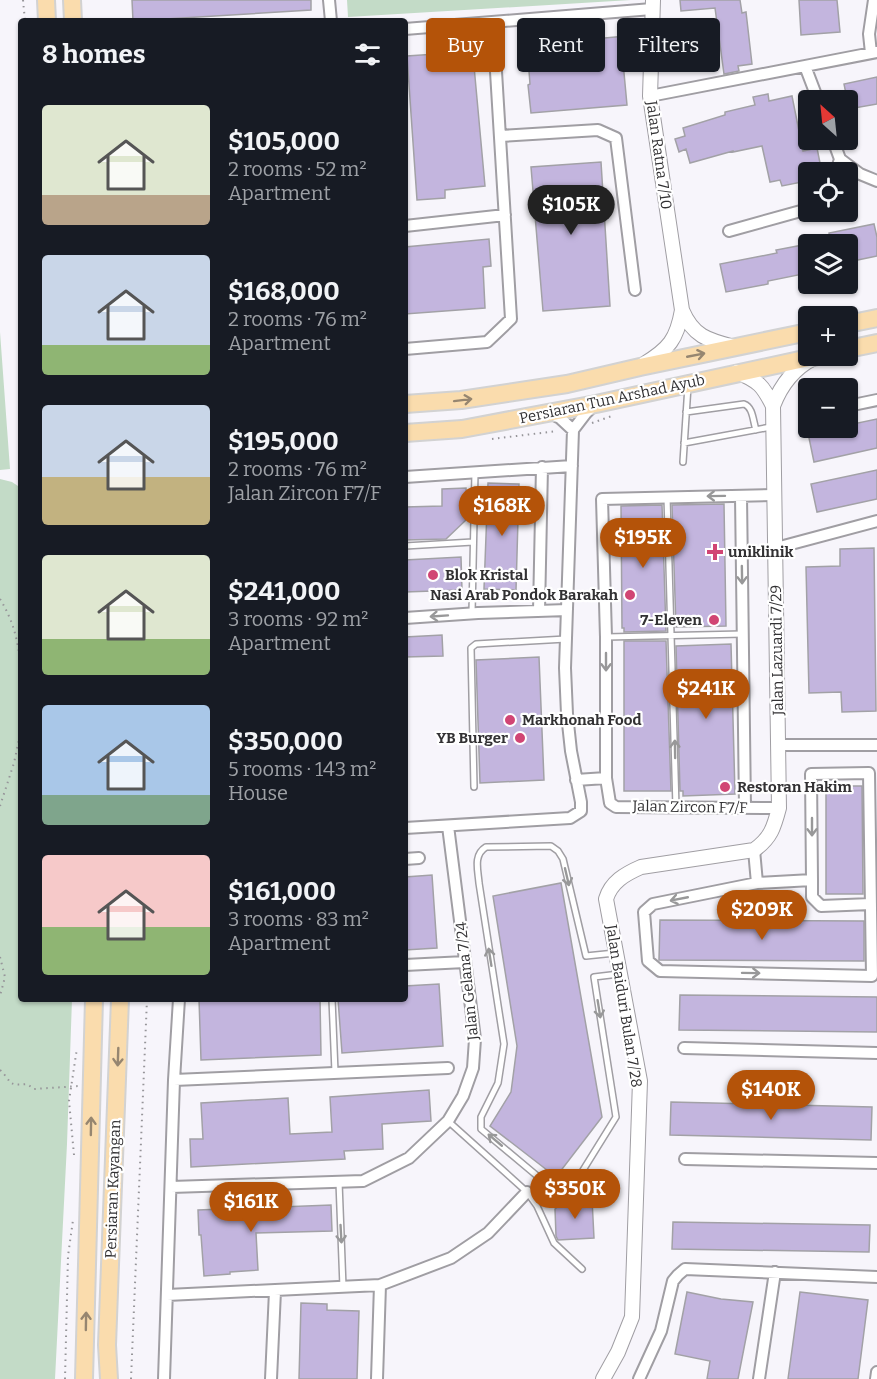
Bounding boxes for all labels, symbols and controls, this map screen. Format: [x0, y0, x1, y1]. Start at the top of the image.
chip: Buy [426, 18, 505, 72]
chip: Rent [517, 18, 605, 72]
chip: Filters [617, 18, 720, 72]
icon: filters [351, 38, 384, 71]
text: 8 homes [42, 39, 146, 70]
north arrow [798, 90, 858, 150]
map controls [798, 90, 858, 438]
street label: Jalan Ratna 7/10 [642, 98, 676, 211]
text: $105,000 [228, 126, 340, 157]
icon: home [90, 129, 162, 201]
text: 2 rooms · 52 m² [228, 157, 367, 181]
button: locate [798, 162, 858, 222]
text: Apartment [228, 181, 331, 205]
pin: $105K [529, 185, 613, 236]
text: $105K [542, 192, 600, 216]
button: layers [798, 234, 858, 294]
text: $168,000 [228, 276, 340, 307]
icon: home [90, 279, 162, 351]
button: + [798, 306, 858, 366]
text: 2 rooms · 76 m² [228, 307, 367, 331]
text: Apartment [228, 331, 331, 355]
one-way arrow [686, 349, 705, 360]
street label: Persiaran Tun Arshad Ayub [518, 371, 706, 427]
button: − [798, 378, 858, 438]
one-way arrow [453, 394, 473, 405]
text: $195,000 [228, 426, 339, 457]
icon: home [90, 429, 162, 501]
text: 2 rooms · 76 m² [228, 457, 367, 481]
text: Jalan Zircon F7/F [228, 481, 381, 505]
pin: $168K [460, 486, 544, 537]
one-way arrow [707, 490, 727, 502]
text: $168K [473, 493, 531, 517]
pin: $195K [601, 518, 685, 569]
text: $195K [614, 525, 672, 549]
marker: uniklinik [706, 543, 724, 561]
place label: uniklinik [728, 543, 794, 561]
one-way arrow [736, 565, 748, 585]
place label: Blok Kristal [445, 566, 528, 584]
marker: Blok Kristal [426, 568, 440, 582]
text: $241,000 [228, 576, 340, 607]
icon: home [90, 579, 162, 651]
street label: Jalan Lazuardi 7/29 [767, 585, 787, 716]
place label: Nasi Arab Pondok Barakah [430, 586, 618, 604]
marker: Nasi Arab Pondok Barakah [623, 588, 637, 602]
text: 3 rooms · 92 m² [228, 607, 368, 631]
one-way arrow [429, 611, 449, 622]
place label: 7-Eleven [640, 611, 702, 629]
marker: 7-Eleven [707, 613, 721, 627]
text: Apartment [228, 631, 331, 655]
one-way arrow [600, 652, 612, 672]
pin: $241K [664, 669, 748, 720]
text: $241K [677, 676, 735, 700]
place label: Markhonah Food [522, 711, 642, 729]
marker: Markhonah Food [503, 713, 517, 727]
text: $350,000 [228, 726, 343, 757]
icon: home [90, 729, 162, 801]
place label: YB Burger [437, 729, 508, 747]
marker: YB Burger [513, 731, 527, 745]
one-way arrow [669, 739, 680, 759]
text: 5 rooms · 143 m² [228, 757, 376, 781]
place label: Restoran Hakim [737, 778, 853, 796]
marker: Restoran Hakim [718, 780, 732, 794]
text: House [228, 781, 288, 805]
street label: Jalan Zircon F7/F [631, 797, 748, 817]
one-way arrow [806, 817, 818, 837]
one-way arrow [562, 867, 573, 887]
text: $161,000 [228, 876, 336, 907]
icon: home [90, 879, 162, 951]
pin: $209K [720, 890, 804, 941]
one-way arrow [670, 894, 690, 905]
text: $209K [731, 897, 793, 921]
text: 3 rooms · 83 m² [228, 907, 369, 931]
street label: Jalan Gelana 7/24 [452, 921, 482, 1042]
street label: Jalan Baiduri Bulan 7/28 [602, 922, 646, 1089]
text: Apartment [228, 931, 331, 955]
one-way arrow [485, 947, 496, 967]
one-way arrow [741, 968, 761, 979]
one-way arrow [594, 998, 605, 1018]
one-way arrow [112, 1047, 124, 1067]
pin: $140K [729, 1070, 813, 1121]
text: $140K [741, 1077, 801, 1101]
one-way arrow [85, 1116, 97, 1136]
street label: Persiaran Kayangan [102, 1119, 124, 1259]
one-way arrow [488, 1133, 503, 1147]
pin: $350K [533, 1169, 617, 1220]
text: $350K [544, 1176, 606, 1200]
pin: $161K [209, 1182, 293, 1233]
text: $161K [223, 1189, 279, 1213]
one-way arrow [336, 1224, 347, 1244]
one-way arrow [80, 1311, 92, 1331]

